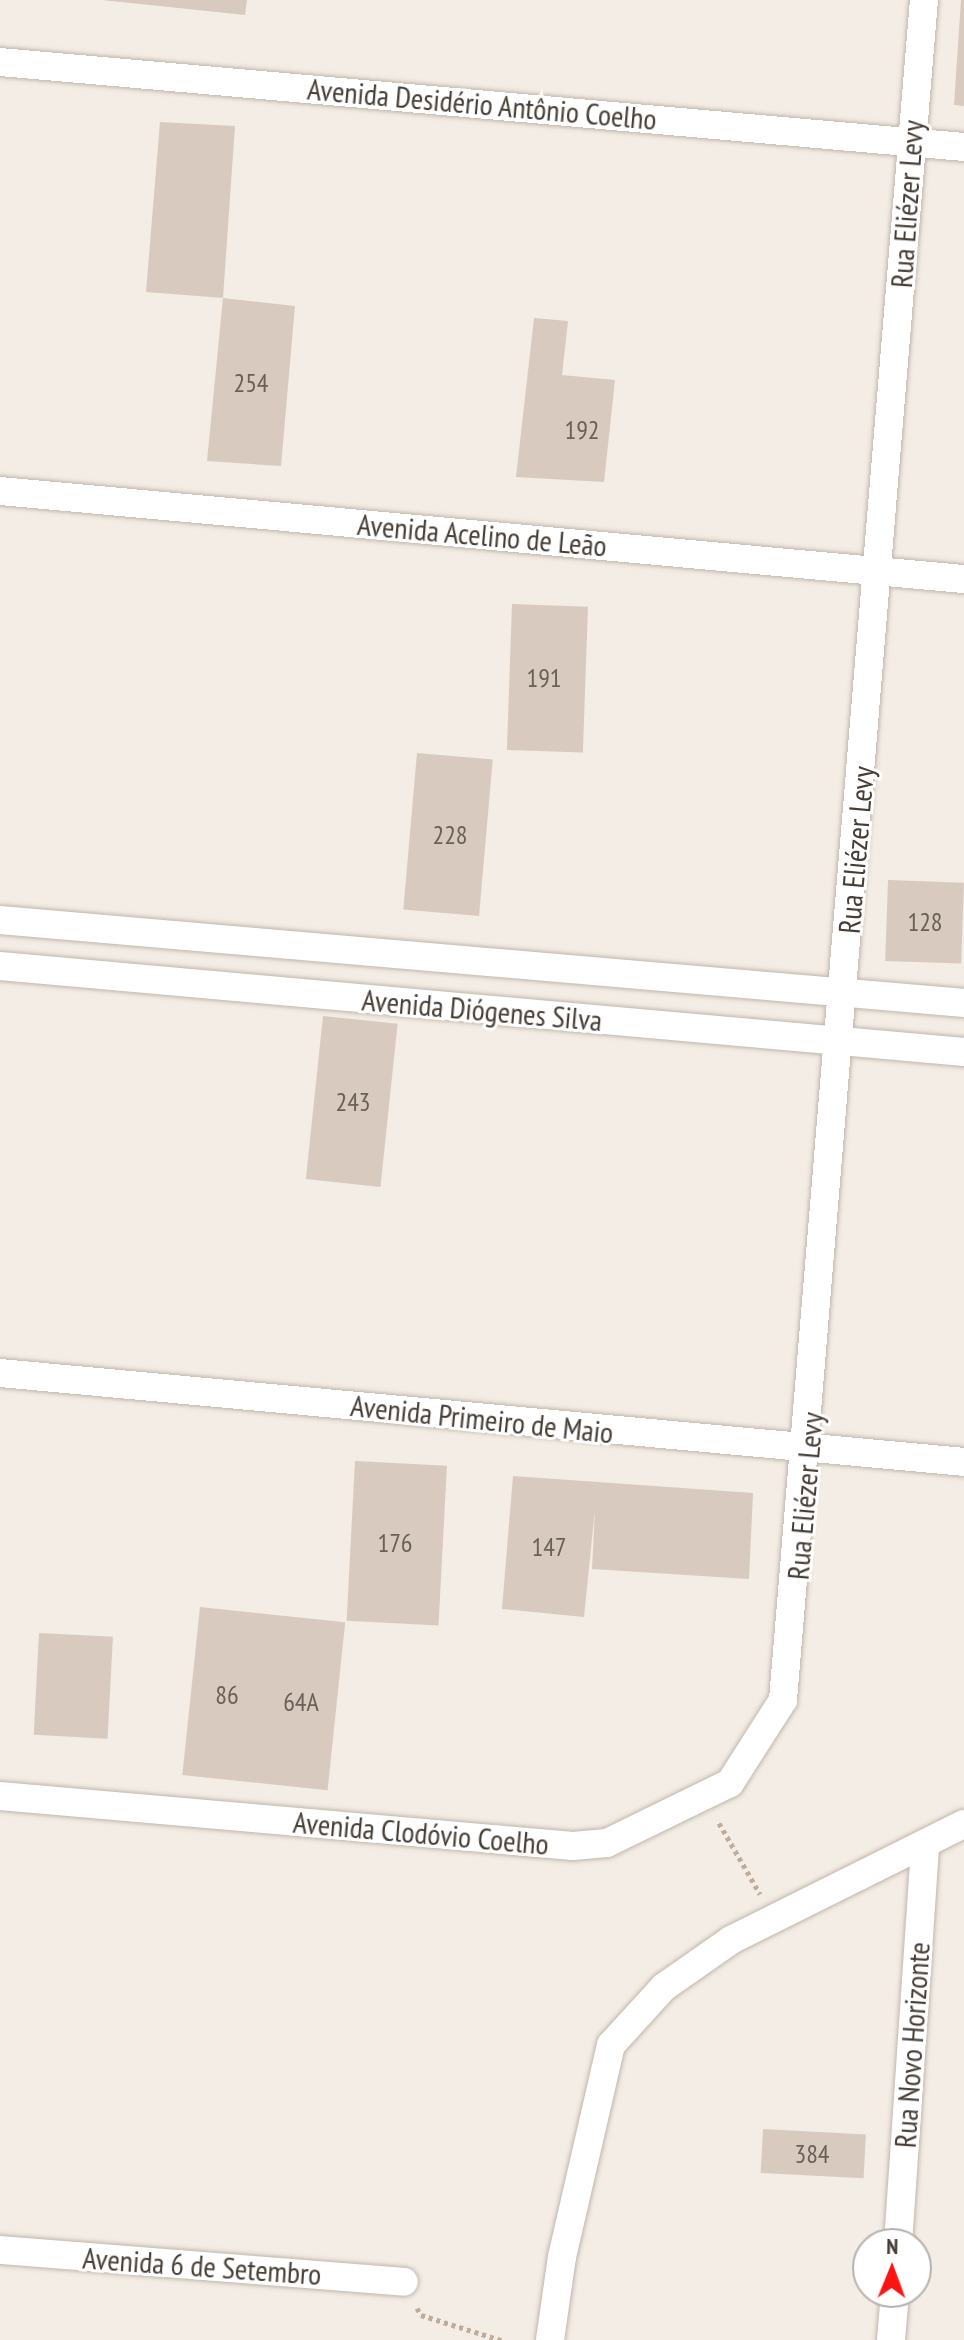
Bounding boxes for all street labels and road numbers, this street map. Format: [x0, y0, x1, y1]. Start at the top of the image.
street label: Avenida Desidério Antônio Coelho [305, 71, 659, 137]
street label: Rua Eliézer Levy [883, 119, 931, 289]
street label: Avenida Acelino de Leão [355, 506, 609, 564]
street label: Rua Eliézer Levy [831, 765, 881, 935]
street label: Avenida Diógenes Silva [360, 982, 604, 1038]
street label: Avenida Primeiro de Maio [349, 1387, 615, 1451]
street label: Rua Eliézer Levy [780, 1411, 830, 1581]
street label: Avenida Clodóvio Coelho [292, 1804, 550, 1862]
street label: Rua Novo Horizonte [887, 1941, 937, 2149]
street label: Avenida 6 de Setembro [81, 2240, 323, 2292]

